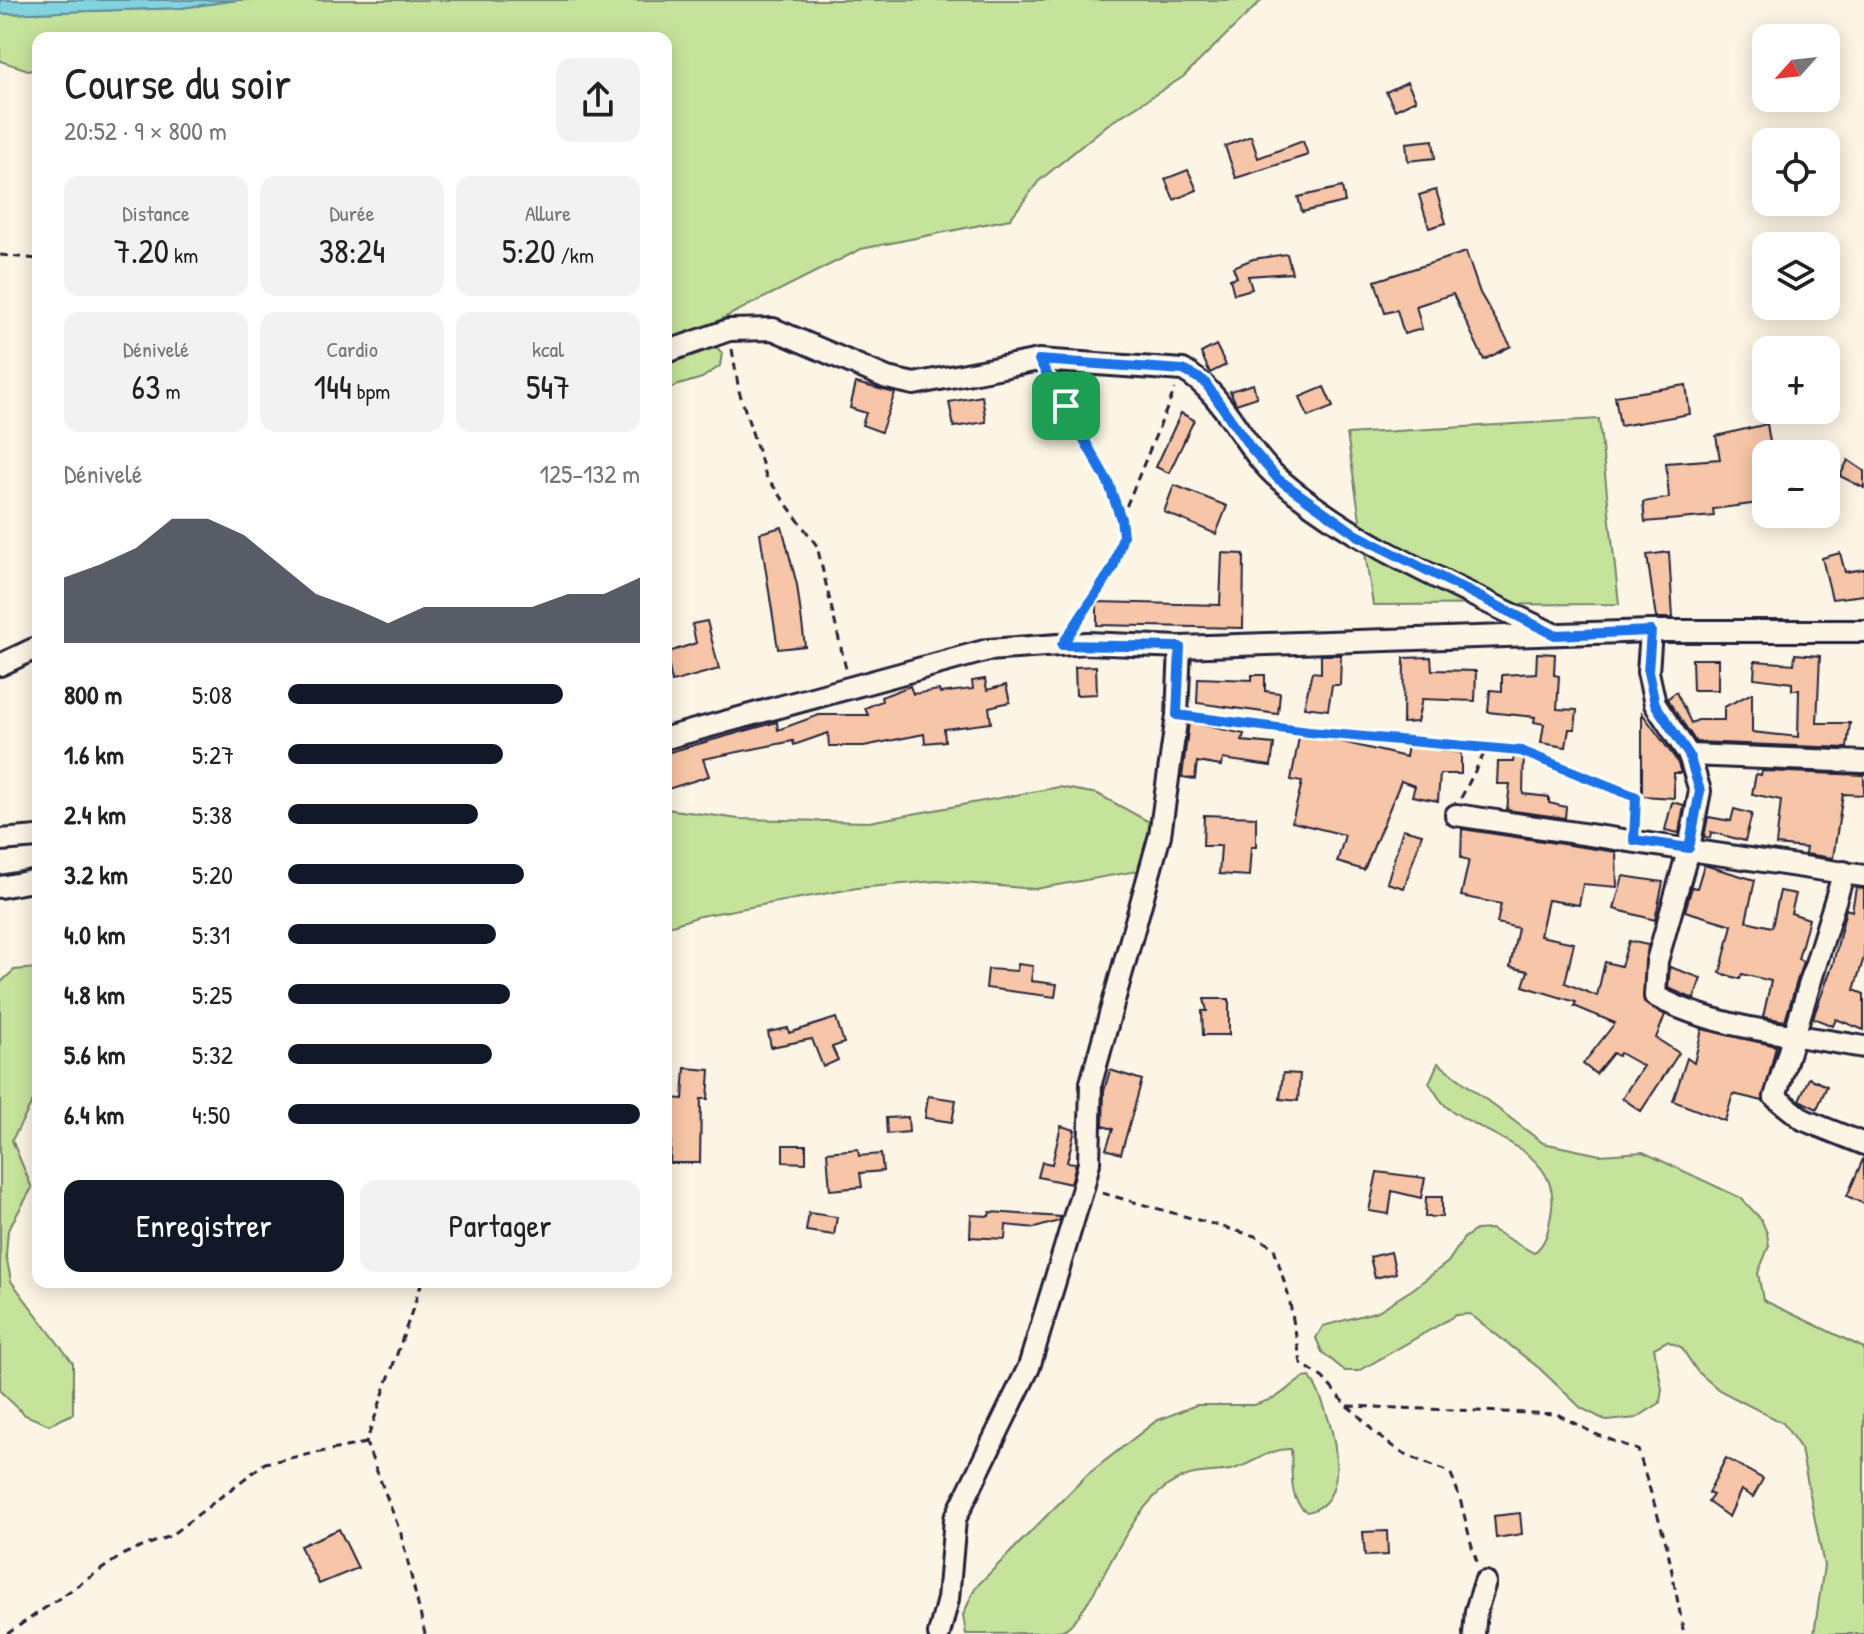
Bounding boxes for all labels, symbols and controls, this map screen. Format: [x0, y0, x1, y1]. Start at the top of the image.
north arrow [1752, 24, 1840, 112]
map controls [1752, 24, 1840, 528]
text: Course du soir [64, 53, 291, 113]
button: share [556, 58, 640, 142]
text: 20:52 · 9 × 800 m [64, 113, 227, 148]
button: locate [1752, 128, 1840, 216]
text: Distance [122, 198, 190, 228]
text: Durée [329, 198, 375, 228]
text: Allure [525, 198, 571, 228]
text: 7.20 [114, 228, 169, 274]
text: 38:24 [319, 228, 385, 274]
text: 5:20 [502, 228, 555, 274]
button: layers [1752, 232, 1840, 320]
text: km [169, 240, 198, 270]
text: /km [555, 240, 594, 270]
text: Dénivelé [123, 334, 189, 364]
text: Cardio [326, 334, 378, 364]
text: kcal [532, 334, 564, 364]
button: + [1752, 336, 1840, 424]
text: 63 [132, 364, 160, 410]
text: 144 [314, 364, 352, 410]
text: 547 [526, 364, 570, 410]
pin [1032, 372, 1100, 440]
text: m [160, 376, 180, 406]
text: bpm [352, 376, 390, 406]
icon: arrive [1044, 384, 1088, 428]
button: − [1752, 440, 1840, 528]
text: Dénivelé [64, 456, 142, 491]
text: 125–132 m [540, 456, 640, 491]
text: 800 m [64, 677, 122, 712]
text: 5:08 [192, 677, 232, 712]
text: 1.6 km [64, 737, 124, 772]
text: 5:27 [192, 737, 234, 772]
text: 2.4 km [64, 797, 126, 832]
text: 5:38 [192, 797, 232, 832]
text: 3.2 km [64, 857, 128, 892]
text: 5:20 [192, 857, 233, 892]
text: 4.0 km [64, 917, 125, 952]
text: 5:31 [192, 917, 230, 952]
text: 4.8 km [64, 977, 125, 1012]
text: 5:25 [192, 977, 232, 1012]
text: 5.6 km [64, 1037, 125, 1072]
text: 5:32 [192, 1037, 233, 1072]
text: 6.4 km [64, 1097, 124, 1132]
text: 4:50 [192, 1097, 230, 1132]
button: Enregistrer [64, 1180, 344, 1272]
button: Partager [360, 1180, 640, 1272]

